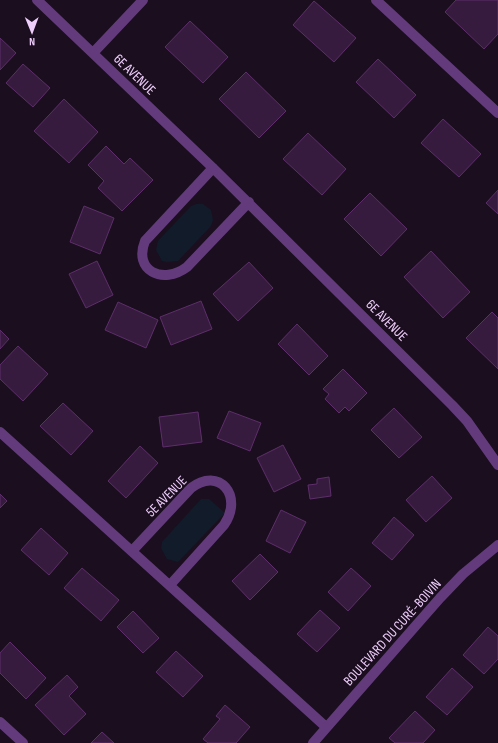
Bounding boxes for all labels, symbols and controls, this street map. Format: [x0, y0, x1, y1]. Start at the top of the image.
north arrow [12, 12, 52, 52]
text: N [29, 35, 35, 48]
street label: 6E AVENUE [110, 50, 159, 99]
street label: 6E AVENUE [362, 296, 411, 345]
street label: 5E AVENUE [142, 472, 191, 520]
street label: BOULEVARD DU CURÉ-BOIVIN [340, 575, 445, 689]

